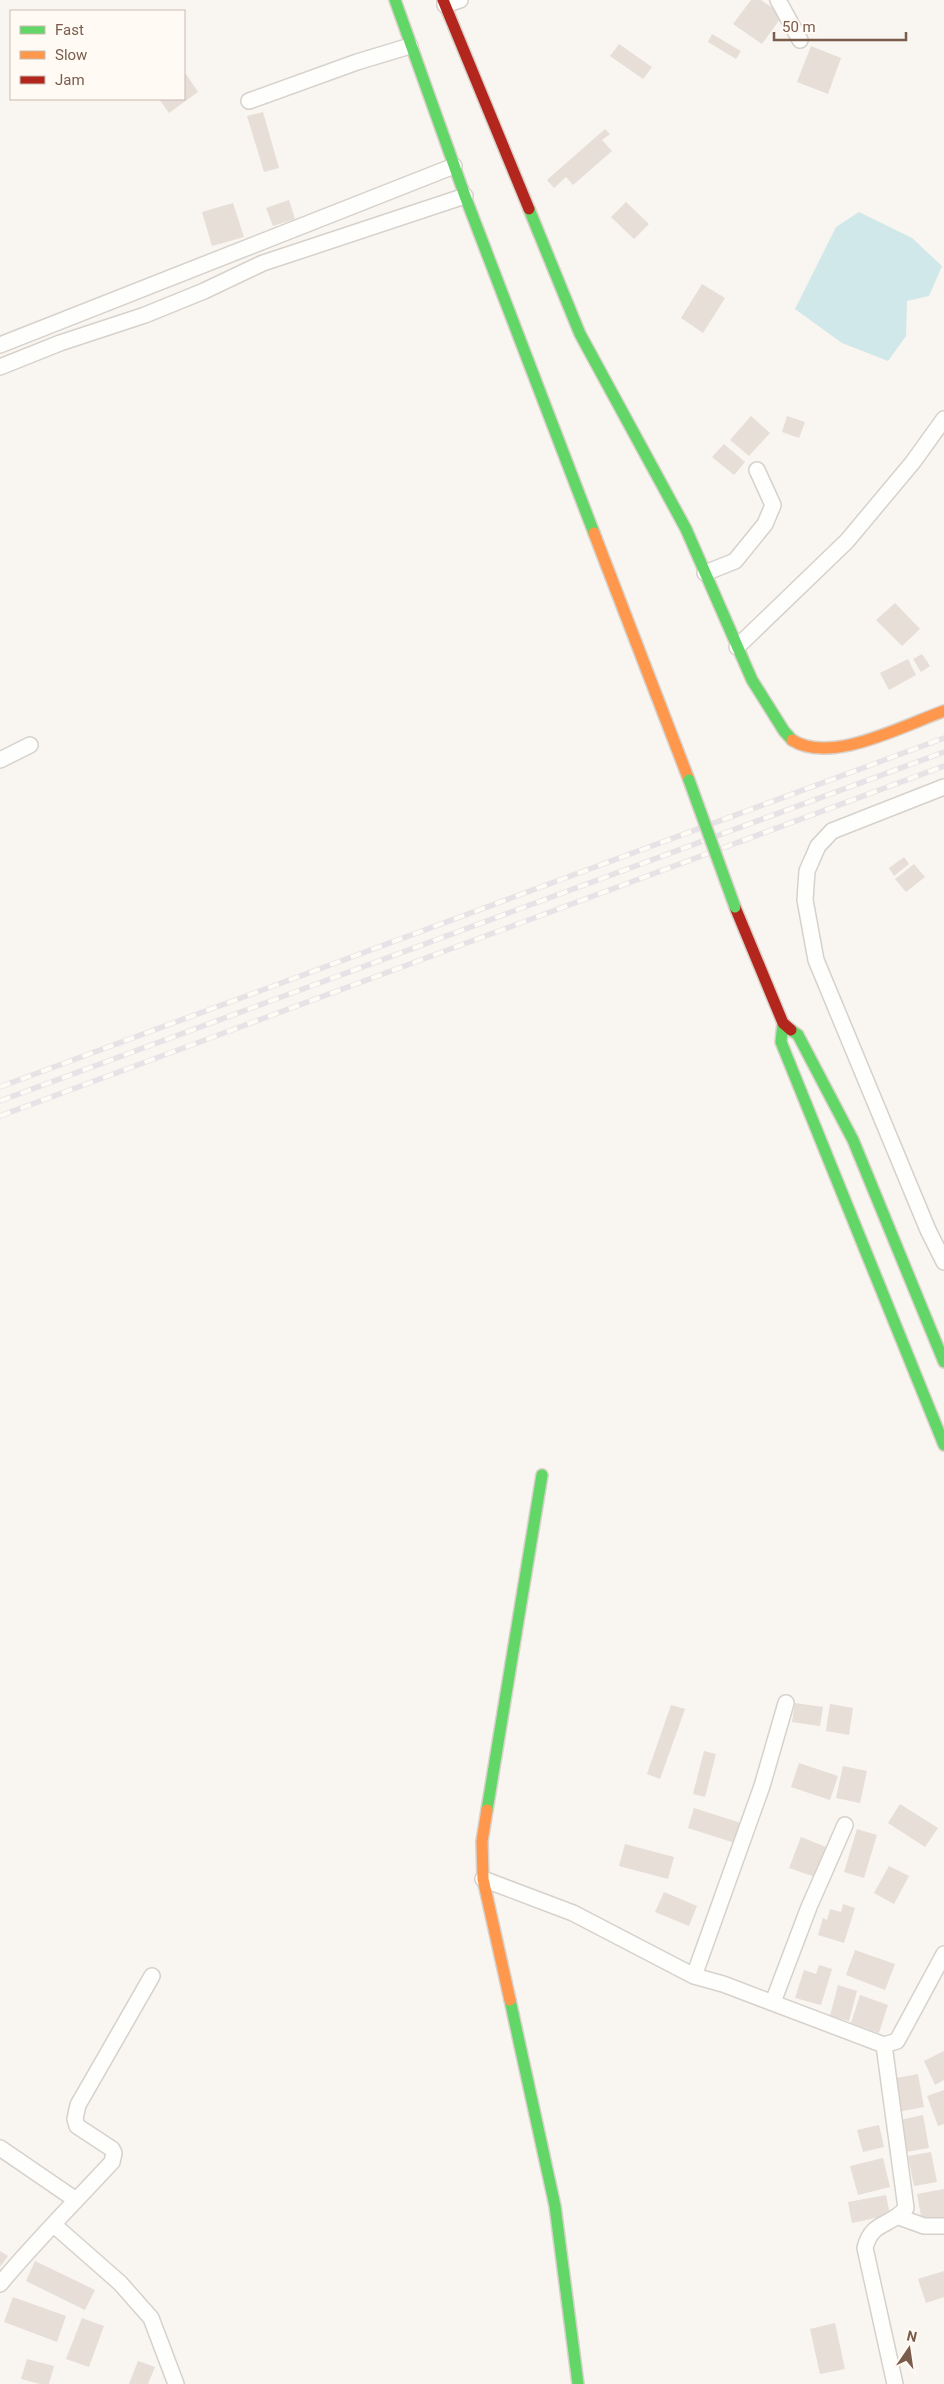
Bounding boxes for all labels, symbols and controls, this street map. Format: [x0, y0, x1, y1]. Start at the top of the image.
legend [10, 10, 185, 100]
scale bar [774, 10, 906, 42]
text: 50 m [782, 18, 816, 36]
text: Fast [55, 21, 84, 39]
text: Slow [55, 46, 87, 64]
text: Jam [55, 71, 85, 89]
north arrow [884, 2324, 934, 2374]
text: N [905, 2327, 919, 2345]

